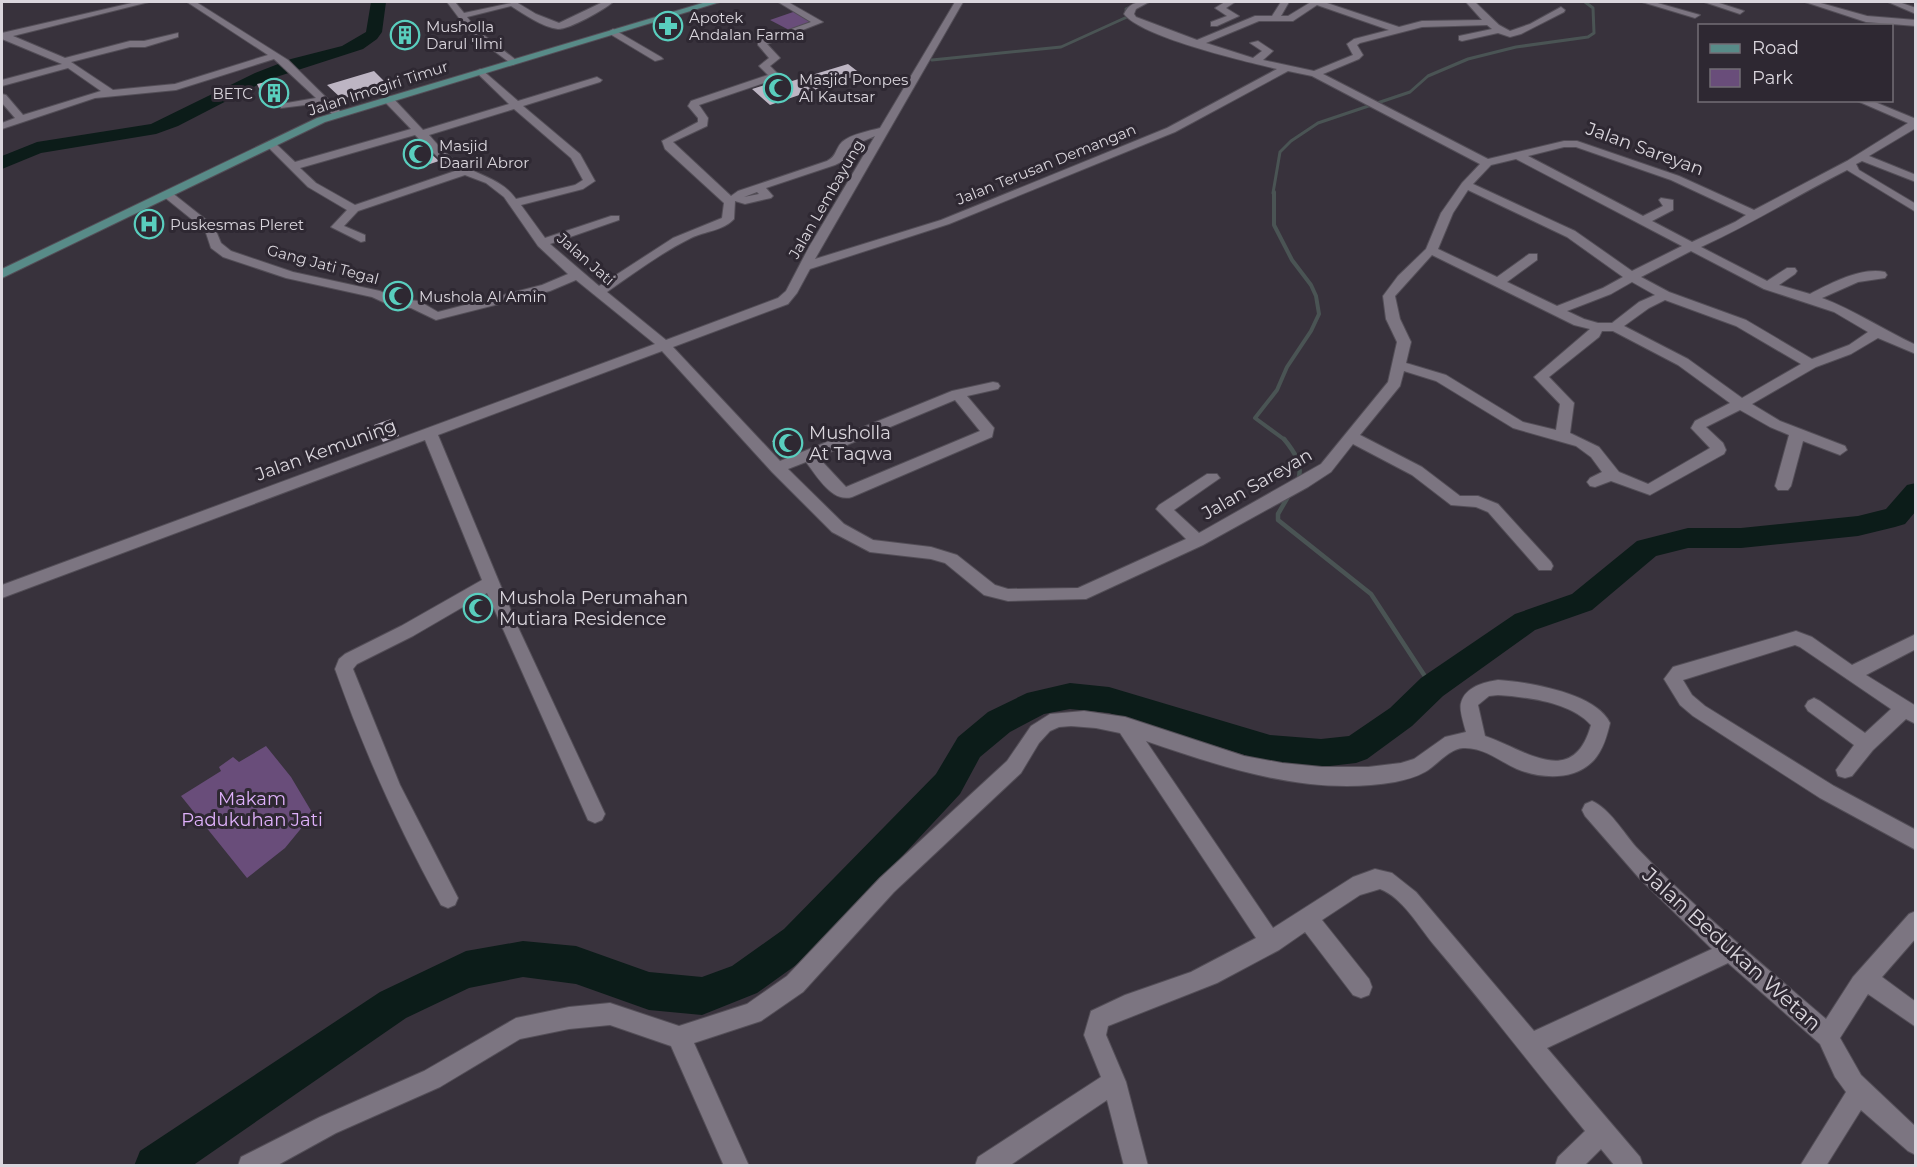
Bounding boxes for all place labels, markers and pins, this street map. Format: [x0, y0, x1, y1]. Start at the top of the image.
place label: Apotek Andalan Farma [689, 8, 805, 44]
pharmacy icon: Apotek Andalan Farma [652, 10, 684, 42]
place label: Musholla Darul 'Ilmi [426, 17, 503, 53]
building icon: Musholla Darul 'Ilmi [389, 19, 421, 51]
place label: Masjid Ponpes Al Kautsar [799, 70, 908, 106]
mosque icon: Masjid Ponpes Al Kautsar [762, 72, 794, 104]
building icon: BETC [258, 77, 290, 109]
place label: BETC [213, 84, 253, 103]
place label: Masjid Daaril Abror [439, 136, 529, 172]
mosque icon: Masjid Daaril Abror [402, 138, 434, 170]
hospital icon: Puskesmas Pleret [133, 208, 165, 240]
place label: Puskesmas Pleret [170, 215, 304, 234]
mosque icon: Mushola Al Amin [382, 280, 414, 312]
place label: Mushola Al Amin [419, 287, 547, 306]
place label: Musholla At Taqwa [809, 422, 893, 465]
mosque icon: Musholla At Taqwa [772, 427, 804, 459]
place label: Mushola Perumahan Mutiara Residence [499, 587, 688, 630]
mosque icon: Mushola Perumahan Mutiara Residence [462, 592, 494, 624]

